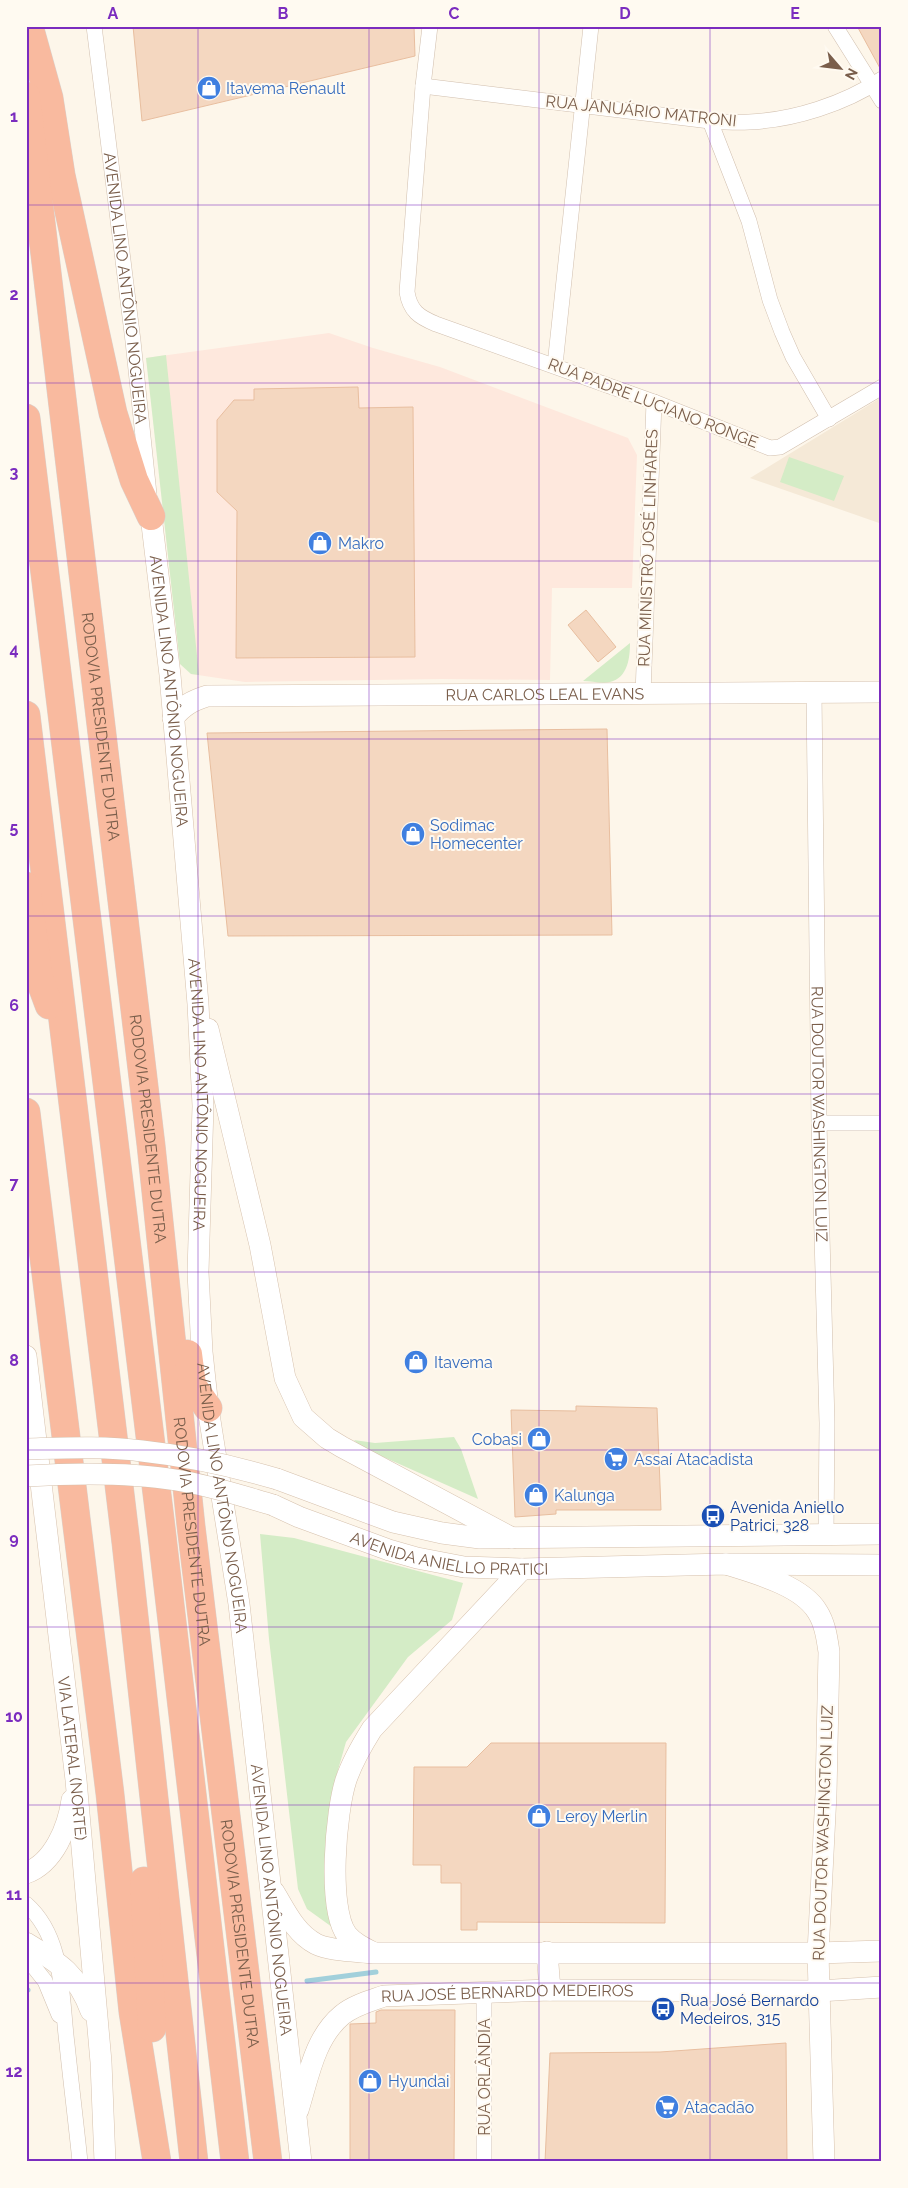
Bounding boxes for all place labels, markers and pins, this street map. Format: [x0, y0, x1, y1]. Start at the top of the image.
shop icon: Itavema Renault [196, 75, 222, 101]
place label: Itavema Renault [226, 79, 346, 98]
shop icon: Makro [307, 530, 333, 556]
place label: Makro [338, 534, 384, 553]
place label: Sodimac Homecenter [430, 816, 523, 853]
shop icon: Sodimac Homecenter [400, 821, 426, 847]
shop icon: Itavema [403, 1349, 429, 1375]
place label: Itavema [434, 1353, 493, 1372]
shop icon: Cobasi [526, 1426, 552, 1452]
place label: Cobasi [472, 1430, 522, 1449]
supermarket icon: Assaí Atacadista [603, 1446, 629, 1472]
place label: Assaí Atacadista [634, 1450, 753, 1469]
shop icon: Kalunga [523, 1482, 549, 1508]
place label: Kalunga [554, 1486, 615, 1505]
place label: Avenida Aniello Patrici, 328 [730, 1498, 844, 1535]
bus stop icon: Avenida Aniello Patrici, 328 [700, 1503, 726, 1529]
shop icon: Leroy Merlin [526, 1803, 552, 1829]
place label: Leroy Merlin [556, 1807, 648, 1826]
place label: Rua José Bernardo Medeiros, 315 [680, 1991, 819, 2028]
bus stop icon: Rua José Bernardo Medeiros, 315 [650, 1996, 676, 2022]
shop icon: Hyundai [357, 2068, 383, 2094]
place label: Hyundai [388, 2072, 449, 2091]
supermarket icon: Atacadão [654, 2094, 680, 2120]
place label: Atacadão [684, 2098, 754, 2117]

